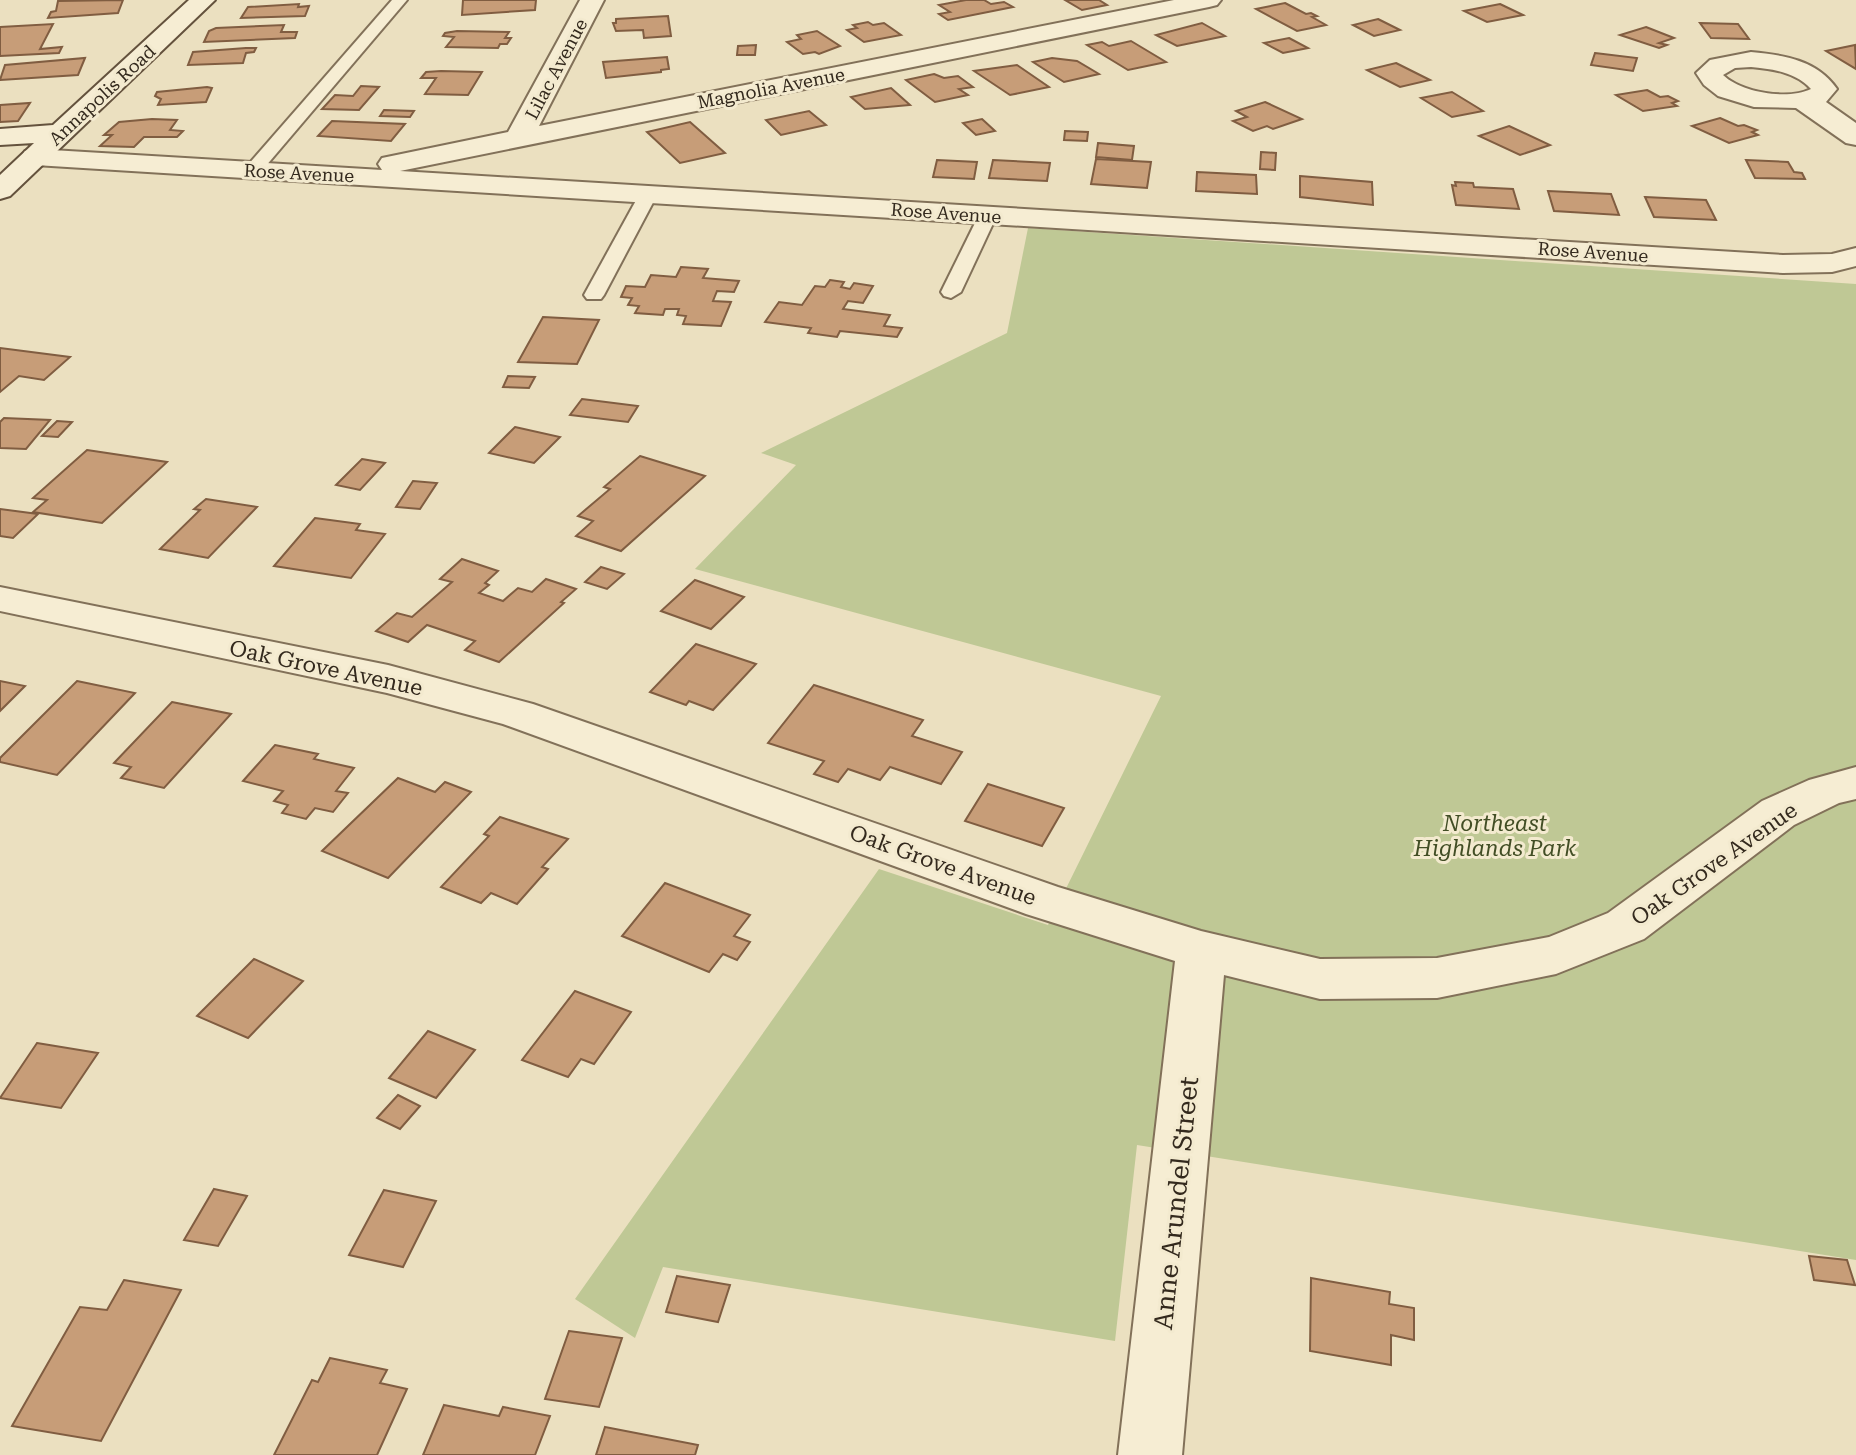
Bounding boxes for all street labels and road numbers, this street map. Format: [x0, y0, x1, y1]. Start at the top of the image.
street label: Lilac Avenue [521, 15, 591, 123]
street label: Annapolis Road [45, 40, 160, 149]
street label: Magnolia Avenue [695, 63, 847, 113]
street label: Rose Avenue [243, 160, 355, 186]
street label: Rose Avenue [890, 199, 1002, 227]
street label: Rose Avenue [1537, 238, 1649, 266]
street label: Oak Grove Avenue [227, 635, 425, 701]
street label: Oak Grove Avenue [1626, 797, 1802, 931]
street label: Oak Grove Avenue [846, 820, 1040, 910]
street label: Anne Arundel Street [1148, 1075, 1204, 1331]

